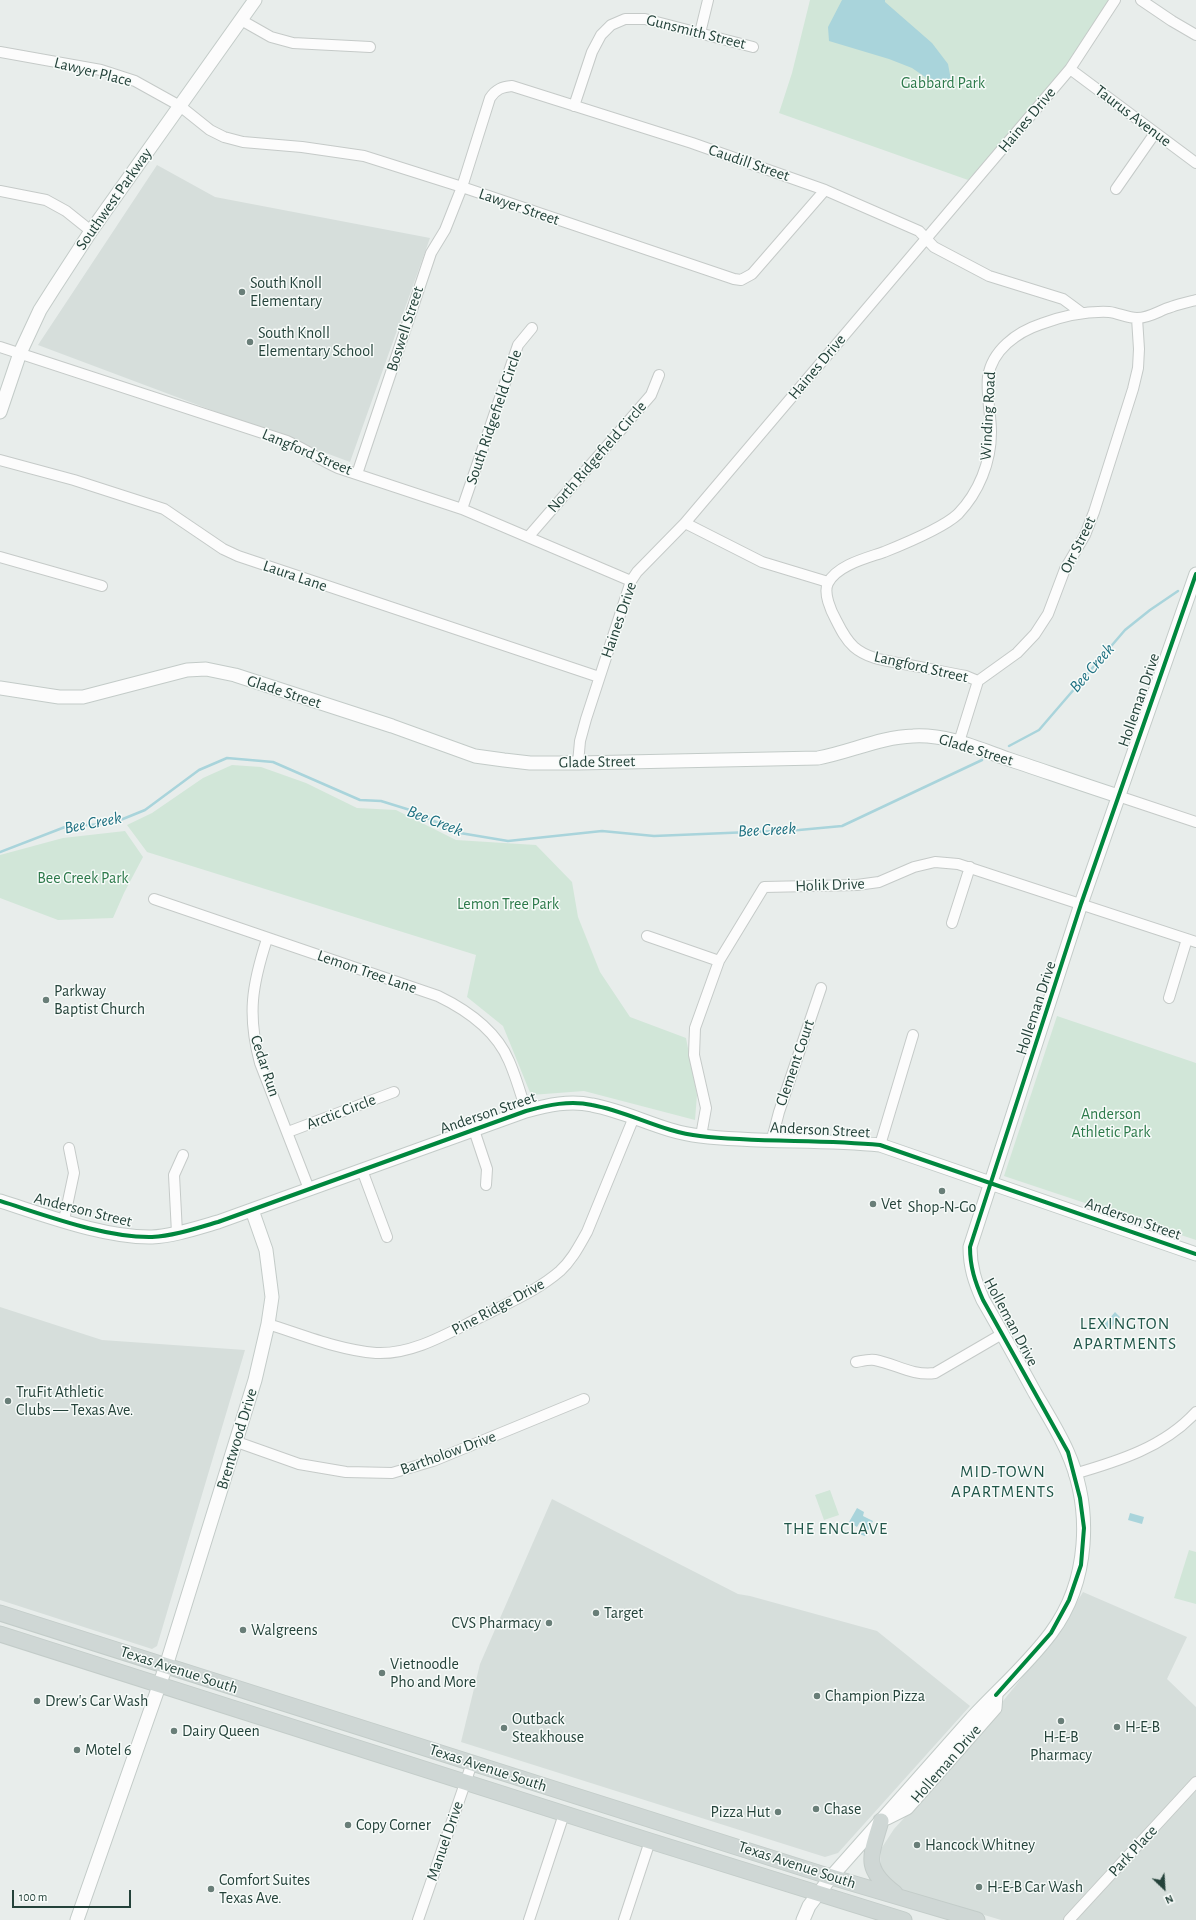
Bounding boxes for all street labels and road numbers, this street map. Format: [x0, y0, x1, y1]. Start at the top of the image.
street label: Gunsmith Street [644, 10, 748, 54]
street label: Lawyer Place [52, 53, 134, 91]
street label: Taurus Avenue [1091, 81, 1175, 151]
street label: Haines Drive [994, 83, 1060, 157]
street label: Caudill Street [706, 140, 792, 186]
street label: Southwest Parkway [72, 144, 156, 254]
street label: Lawyer Street [476, 184, 562, 230]
street label: Boswell Street [382, 284, 428, 374]
street label: Haines Drive [784, 330, 850, 404]
street label: South Ridgefield Circle [462, 347, 526, 487]
street label: Winding Road [976, 371, 1000, 461]
street label: North Ridgefield Circle [543, 397, 651, 517]
street label: Langford Street [259, 424, 355, 480]
street label: Orr Street [1056, 513, 1100, 577]
street label: Laura Lane [260, 556, 330, 596]
street label: Haines Drive [597, 579, 641, 661]
street label: Langford Street [872, 647, 970, 687]
street label: Holleman Drive [1114, 651, 1164, 749]
street label: Glade Street [245, 671, 323, 713]
street label: Glade Street [937, 730, 1015, 770]
street label: Glade Street [558, 752, 636, 772]
street label: Holik Drive [795, 874, 865, 896]
street label: Lemon Tree Lane [315, 946, 419, 998]
street label: Holleman Drive [1012, 958, 1060, 1058]
street label: Clement Court [771, 1017, 819, 1109]
street label: Cedar Run [246, 1033, 284, 1099]
street label: Anderson Street [437, 1088, 539, 1138]
street label: Arctic Circle [303, 1090, 379, 1134]
street label: Anderson Street [769, 1118, 871, 1142]
street label: Anderson Street [32, 1189, 134, 1231]
street label: Anderson Street [1082, 1194, 1184, 1244]
street label: Pine Ridge Drive [448, 1274, 548, 1340]
street label: Holleman Drive [980, 1274, 1042, 1370]
street label: Brentwood Drive [212, 1386, 262, 1492]
street label: Bartholow Drive [397, 1427, 499, 1479]
street label: Texas Avenue South [118, 1642, 240, 1698]
street label: Holleman Drive [907, 1721, 985, 1807]
street label: Texas Avenue South [427, 1740, 549, 1796]
street label: Manuel Drive [422, 1798, 468, 1884]
street label: Park Place [1104, 1821, 1162, 1881]
street label: Texas Avenue South [736, 1837, 858, 1893]

